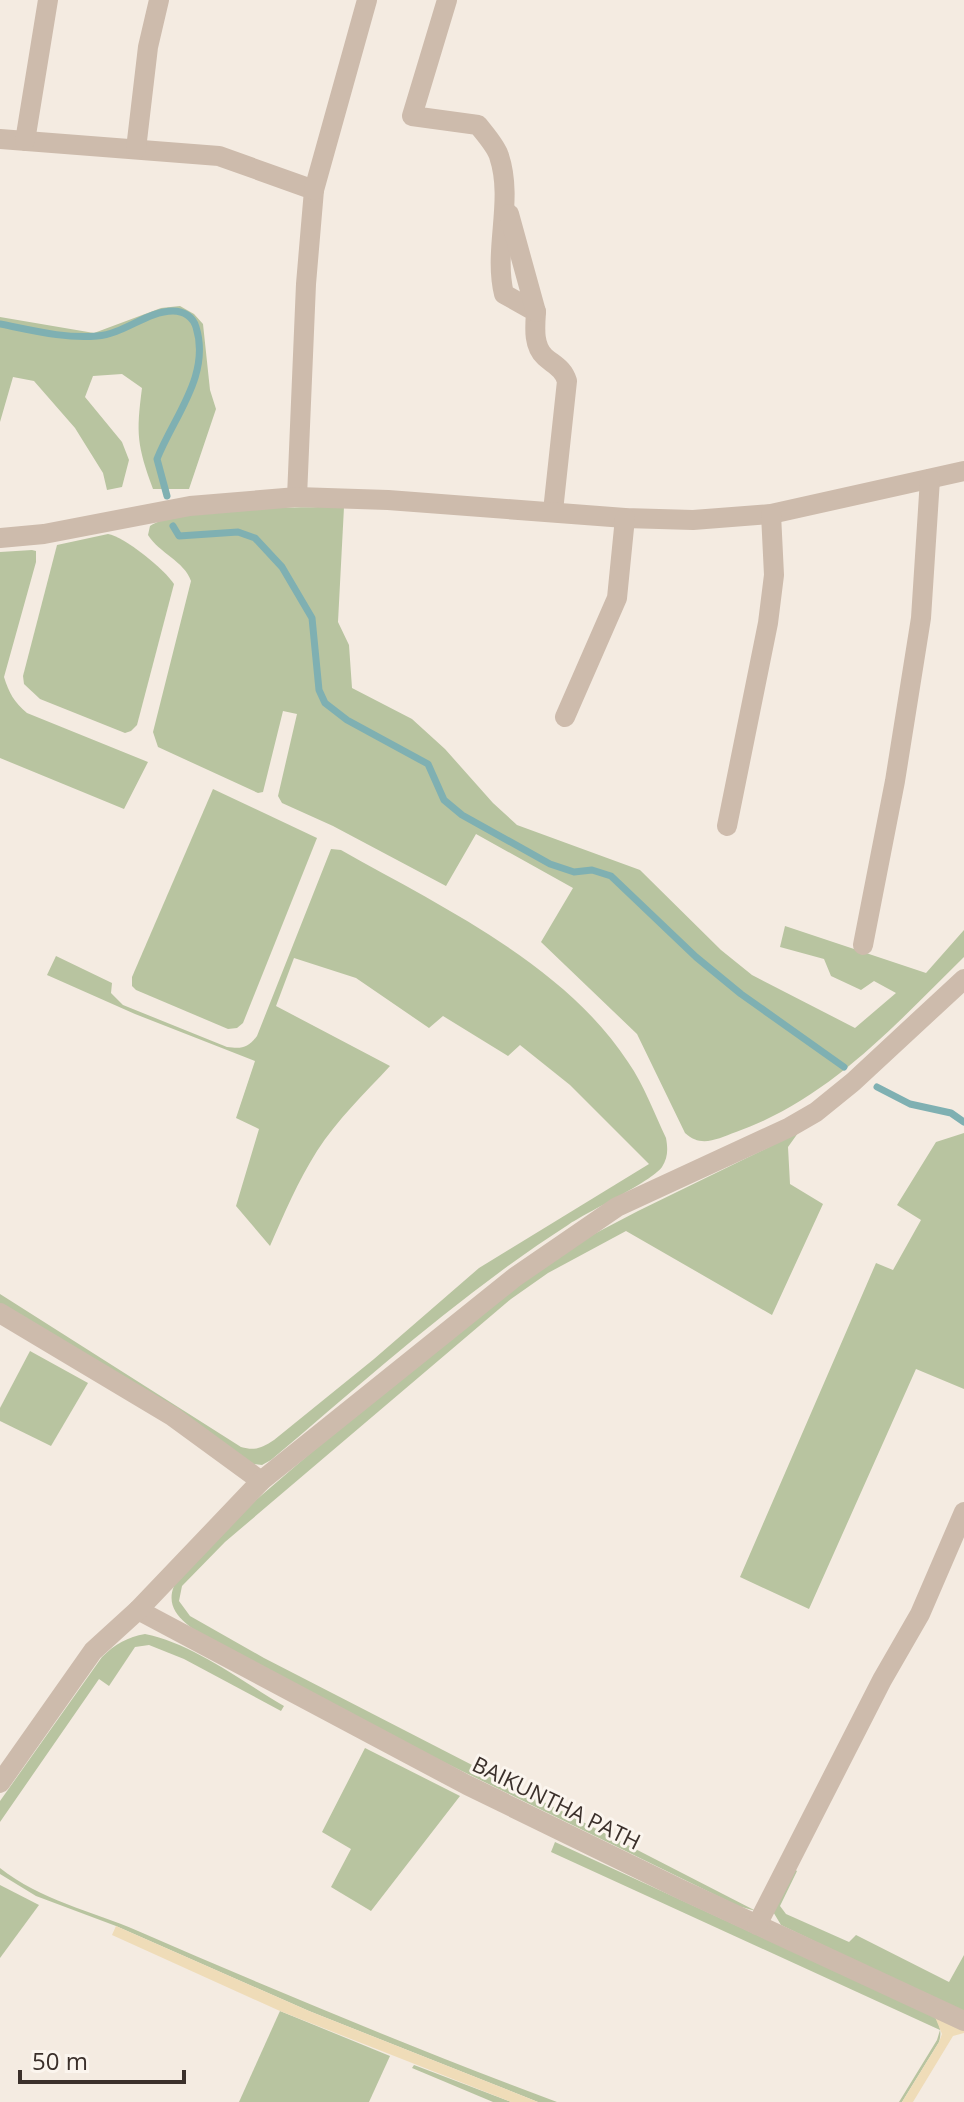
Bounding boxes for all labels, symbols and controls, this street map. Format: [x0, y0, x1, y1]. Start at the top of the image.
street label: BAIKUNTHA PATH [468, 1748, 646, 1856]
scale bar [20, 2034, 184, 2084]
text: 50 m [32, 2044, 88, 2077]

